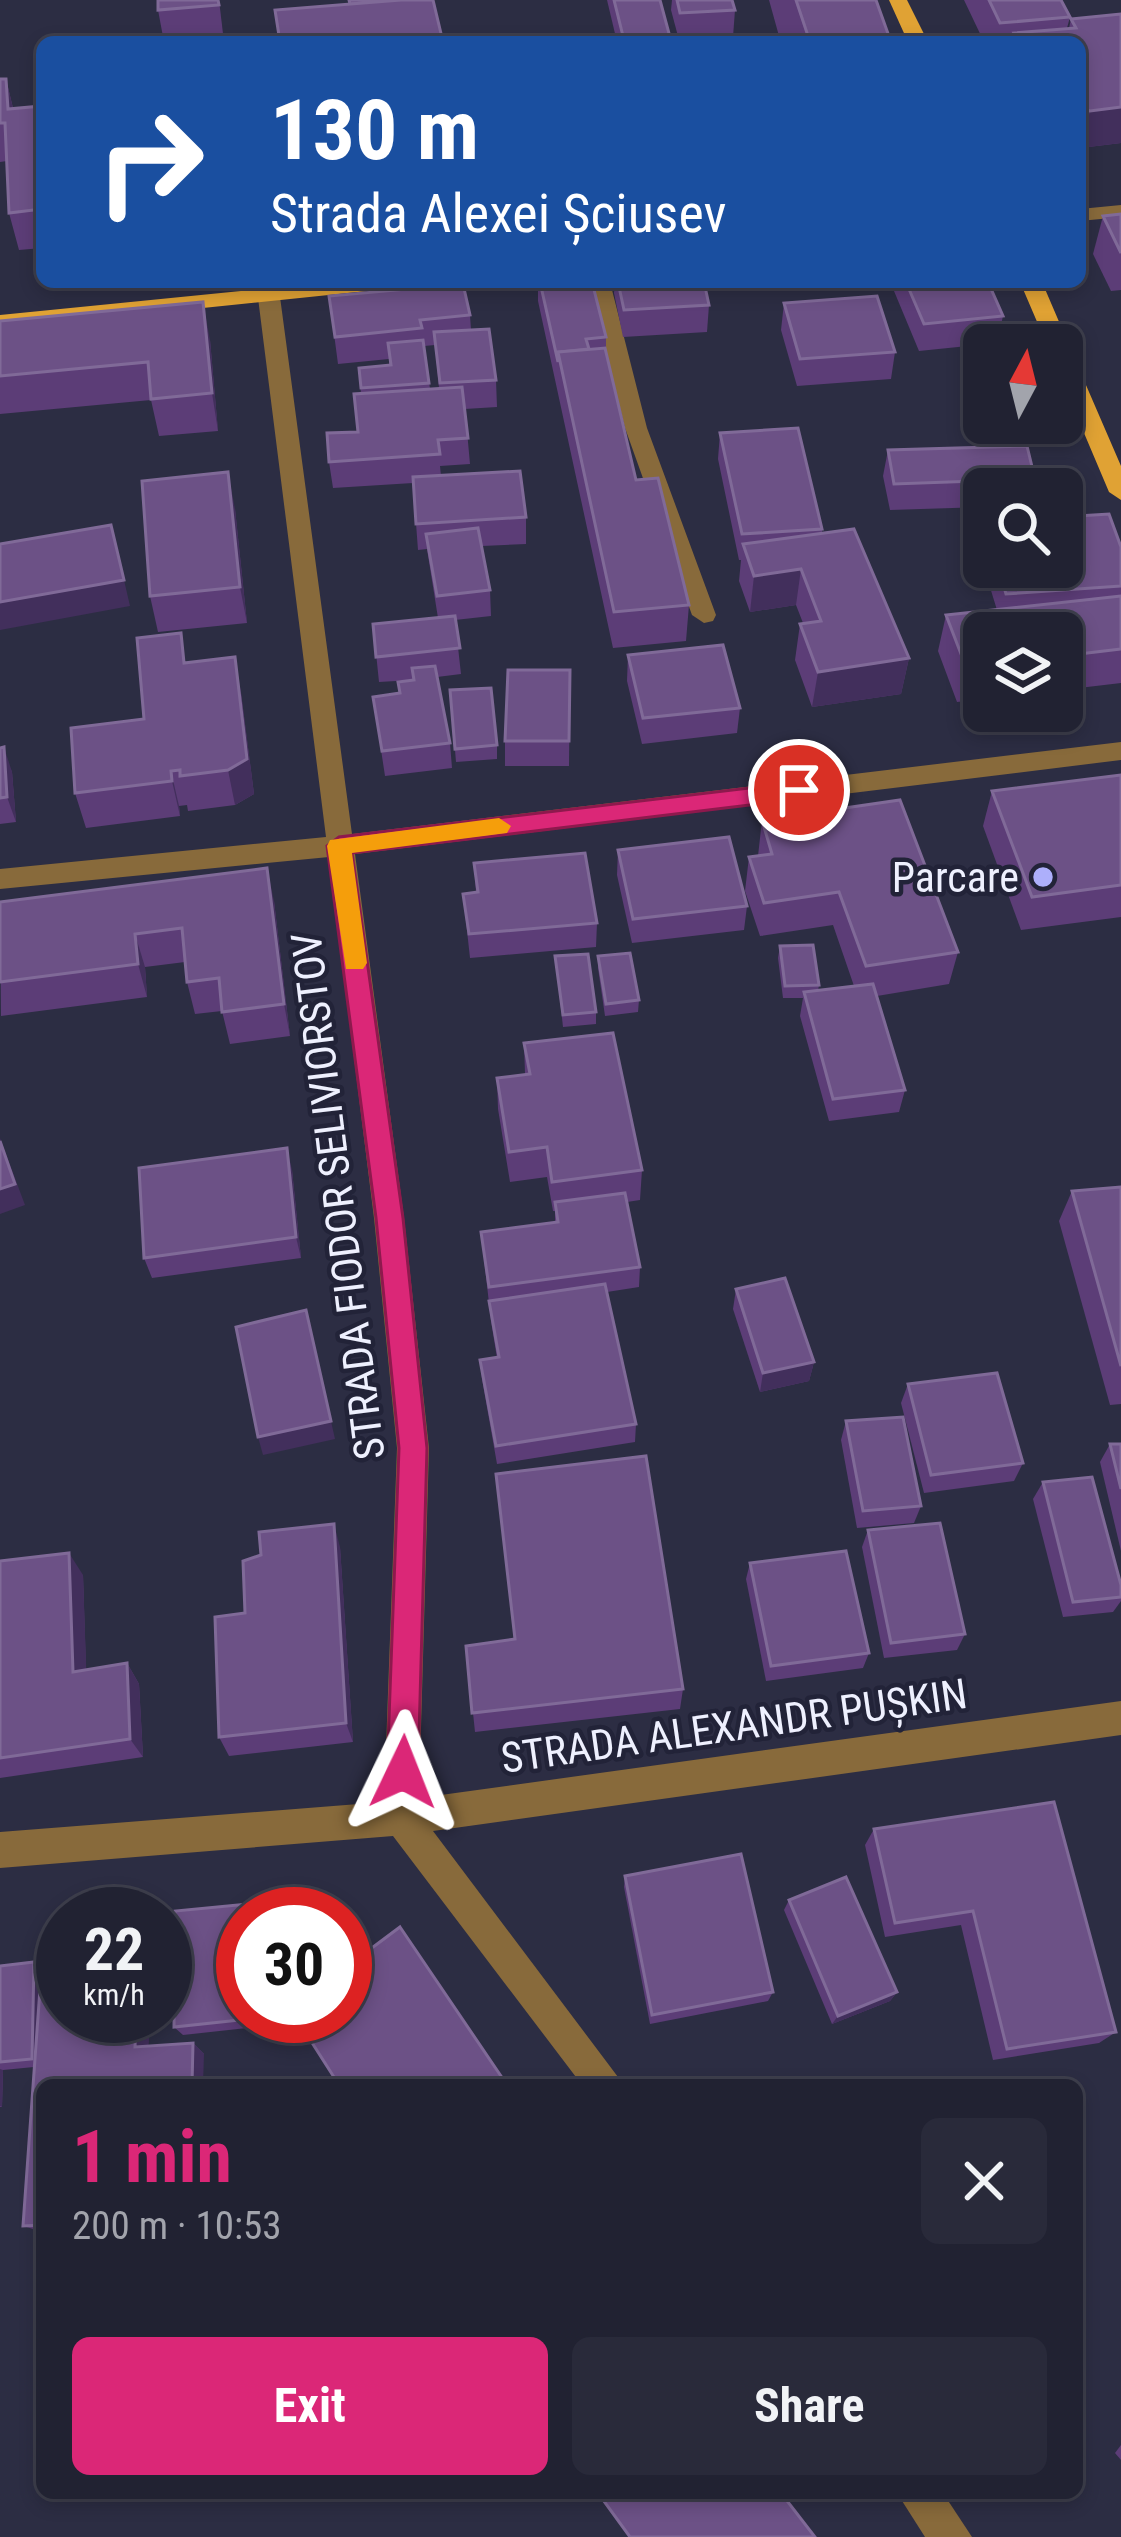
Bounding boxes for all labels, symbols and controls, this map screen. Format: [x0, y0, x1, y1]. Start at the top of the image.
text: 130 m [270, 81, 479, 180]
icon: right [72, 84, 228, 240]
text: Strada Alexei Șciusev [270, 182, 727, 245]
north arrow [963, 324, 1083, 444]
map controls [963, 324, 1083, 732]
button: search [963, 468, 1083, 588]
button: layers [963, 612, 1083, 732]
pin [748, 739, 850, 841]
icon: arrive [766, 757, 832, 823]
place label: Parcare [892, 853, 1019, 902]
marker: Parcare [1030, 864, 1056, 890]
street label: STRADA FIODOR SELIVIORSTOV [281, 930, 395, 1462]
street label: STRADA ALEXANDR PUȘKIN [498, 1669, 970, 1784]
position arrow [340, 1709, 466, 1835]
speed limit sign: 30 [216, 1887, 372, 2043]
text: 22 [84, 1914, 144, 1985]
text: km/h [83, 1977, 145, 2012]
text: 1 min [72, 2115, 232, 2200]
button: close [921, 2118, 1047, 2244]
text: 200 m · 10:53 [72, 2203, 282, 2249]
button: Exit [72, 2337, 548, 2475]
button: Share [572, 2337, 1047, 2475]

